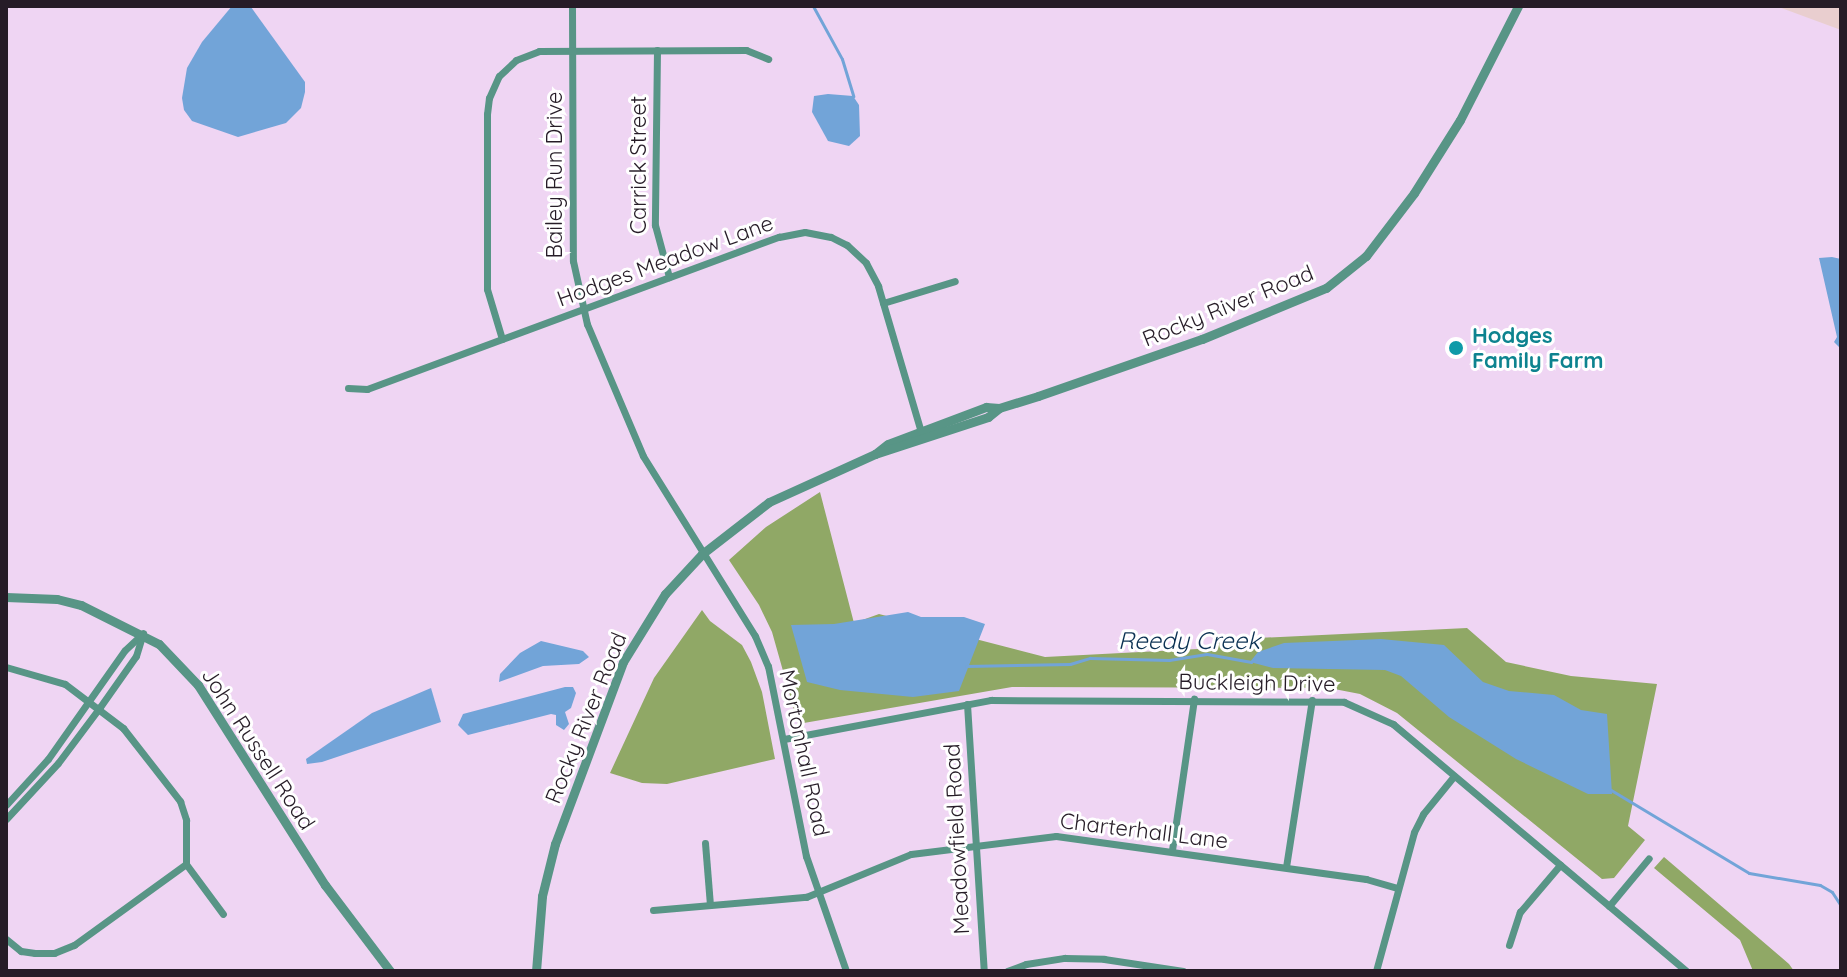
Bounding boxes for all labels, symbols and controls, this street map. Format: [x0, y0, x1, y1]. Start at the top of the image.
street label: Bailey Run Drive [542, 92, 568, 258]
street label: Carrick Street [626, 96, 652, 234]
street label: Hodges Meadow Lane [553, 210, 777, 312]
street label: Rocky River Road [1139, 260, 1317, 352]
place label: Hodges Family Farm [1472, 322, 1603, 374]
marker: Hodges Family Farm [1447, 339, 1465, 357]
water label: Reedy Creek [1118, 627, 1260, 655]
street label: Rocky River Road [540, 629, 632, 807]
street label: John Russell Road [196, 663, 320, 835]
street label: Mortonhall Road [773, 667, 835, 839]
street label: Buckleigh Drive [1178, 668, 1336, 698]
street label: Meadowfield Road [939, 743, 975, 935]
street label: Charterhall Lane [1058, 808, 1230, 854]

